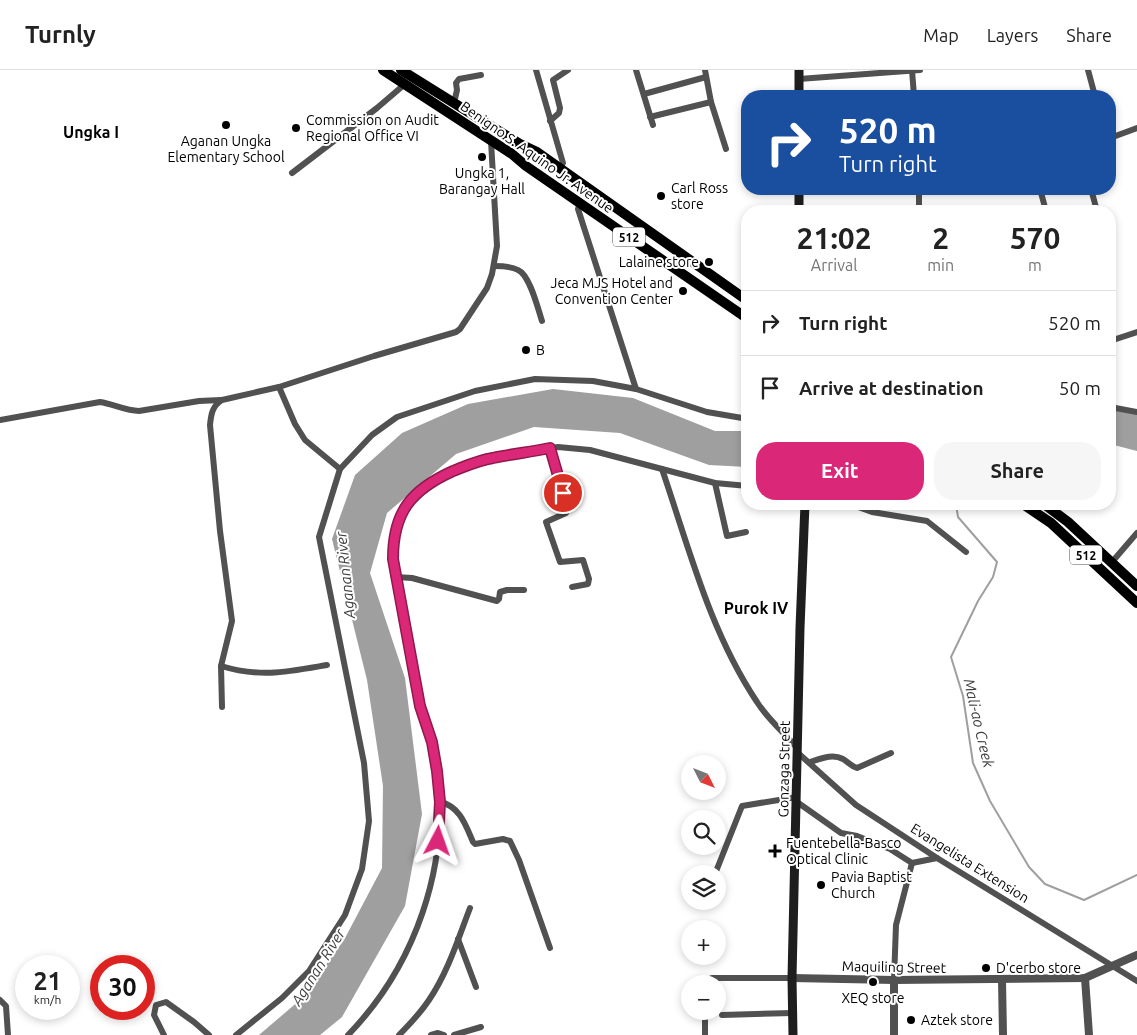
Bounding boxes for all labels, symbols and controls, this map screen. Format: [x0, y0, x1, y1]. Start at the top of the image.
text: Turnly [25, 21, 96, 48]
text: Map [923, 25, 959, 45]
text: Layers [987, 25, 1038, 45]
text: Share [1066, 25, 1112, 45]
street label: Benigno S. Aquino Jr. Avenue [457, 98, 617, 216]
icon: right [756, 110, 821, 175]
text: 520 m [839, 110, 937, 150]
place label: Commission on Audit Regional Office VI [306, 112, 439, 144]
marker: Aganan Ungka Elementary School [220, 119, 232, 131]
marker: Commission on Audit Regional Office VI [290, 122, 302, 134]
district label: Ungka I [63, 123, 119, 141]
place label: Aganan Ungka Elementary School [167, 133, 285, 165]
marker: Ungka 1, Barangay Hall [476, 151, 488, 163]
text: Turn right [839, 151, 937, 176]
place label: Ungka 1, Barangay Hall [439, 165, 525, 197]
place label: Carl Ross store [671, 180, 728, 212]
marker: Carl Ross store [655, 190, 667, 202]
text: 21:02 [797, 221, 872, 255]
text: 2 [932, 221, 949, 255]
text: 570 [1010, 221, 1060, 255]
road number: 512 [613, 228, 645, 246]
place label: Lalaine store [619, 254, 699, 270]
marker: Lalaine store [703, 256, 715, 268]
text: Arrival [811, 256, 857, 274]
text: min [927, 256, 954, 274]
text: m [1028, 256, 1042, 274]
place label: Jeca MJS Hotel and Convention Center [551, 275, 674, 307]
marker: Jeca MJS Hotel and Convention Center [677, 285, 689, 297]
icon: right [756, 309, 784, 337]
text: Turn right [799, 312, 887, 334]
text: 520 m [1048, 312, 1101, 334]
place label: B [536, 342, 545, 358]
marker: B [520, 344, 532, 356]
icon: arrive [756, 374, 784, 402]
text: Arrive at destination [799, 377, 984, 399]
text: 50 m [1059, 377, 1101, 399]
button: Exit [756, 442, 924, 500]
button: Share [934, 442, 1101, 500]
pin [542, 472, 584, 514]
icon: arrive [549, 479, 577, 507]
water label: Aganan River [332, 529, 358, 620]
road number: 512 [1070, 546, 1102, 564]
district label: Purok IV [724, 599, 789, 617]
water label: Mali-ao Creek [960, 677, 998, 770]
street label: Gonzaga Street [775, 720, 793, 817]
north arrow [681, 755, 726, 800]
map controls [681, 755, 726, 1020]
button: search [681, 810, 726, 855]
position arrow [411, 814, 463, 866]
street label: Evangelista Extension [908, 820, 1032, 906]
place label: Fuentebella-Basco Optical Clinic [786, 835, 901, 867]
marker: Fuentebella-Basco Optical Clinic [768, 844, 782, 858]
button: layers [681, 865, 726, 910]
place label: Pavia Baptist Church [831, 869, 912, 901]
marker: Pavia Baptist Church [815, 879, 827, 891]
button: + [681, 920, 726, 965]
water label: Aganan River [287, 924, 349, 1009]
speed limit sign: 30 [90, 955, 155, 1020]
street label: Maquiling Street [842, 958, 947, 976]
place label: D'cerbo store [996, 960, 1081, 976]
marker: D'cerbo store [980, 962, 992, 974]
text: 21 [33, 967, 62, 995]
button: − [681, 975, 726, 1020]
marker: XEQ store [867, 976, 879, 988]
place label: XEQ store [841, 990, 905, 1006]
text: km/h [34, 993, 61, 1006]
place label: Aztek store [921, 1012, 993, 1028]
marker: Aztek store [905, 1014, 917, 1026]

